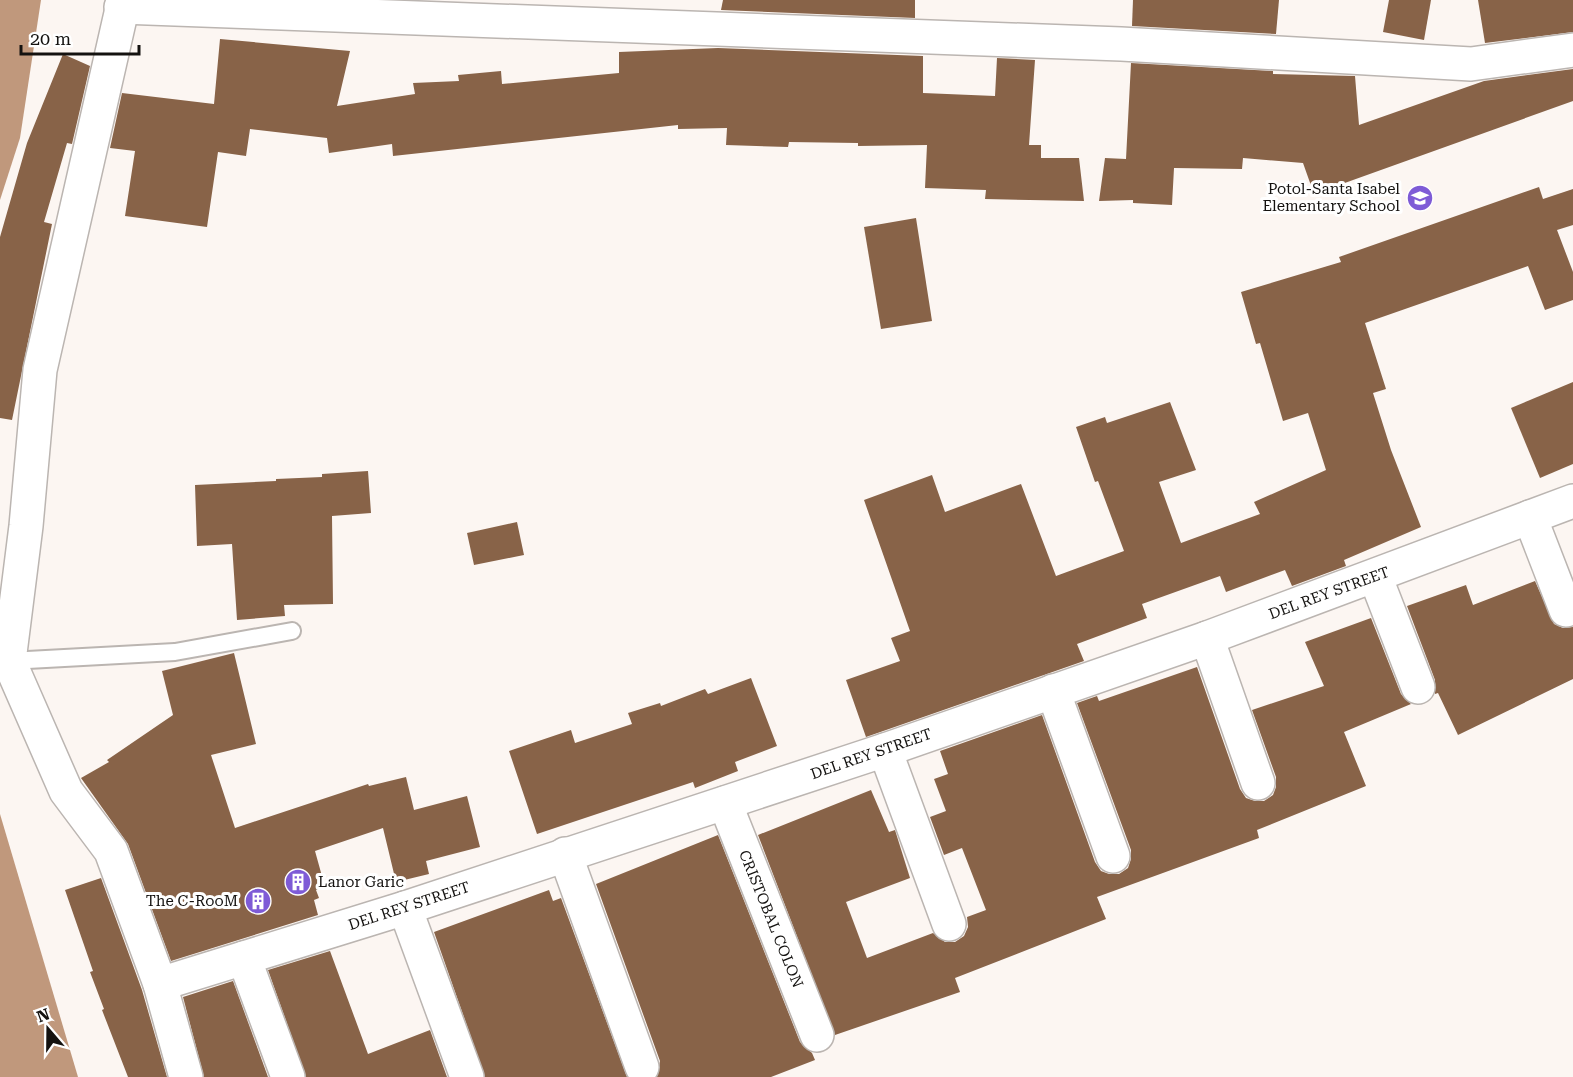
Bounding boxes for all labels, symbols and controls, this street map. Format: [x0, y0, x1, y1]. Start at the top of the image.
scale bar [21, 18, 140, 56]
text: 20 m [30, 28, 71, 49]
place label: Potol-Santa Isabel Elementary School [1262, 180, 1400, 215]
school or university icon: Potol-Santa Isabel Elementary School [1405, 183, 1435, 213]
street label: DEL REY STREET [1266, 563, 1392, 623]
street label: DEL REY STREET [808, 725, 934, 783]
street label: CRISTOBAL COLON [735, 847, 807, 991]
building icon: Lanor Garic [283, 867, 313, 897]
place label: Lanor Garic [318, 873, 404, 891]
street label: DEL REY STREET [346, 878, 472, 934]
building icon: The C-RooM [243, 886, 273, 916]
place label: The C-RooM [146, 892, 238, 910]
north arrow [18, 999, 78, 1059]
text: N [34, 1004, 52, 1026]

